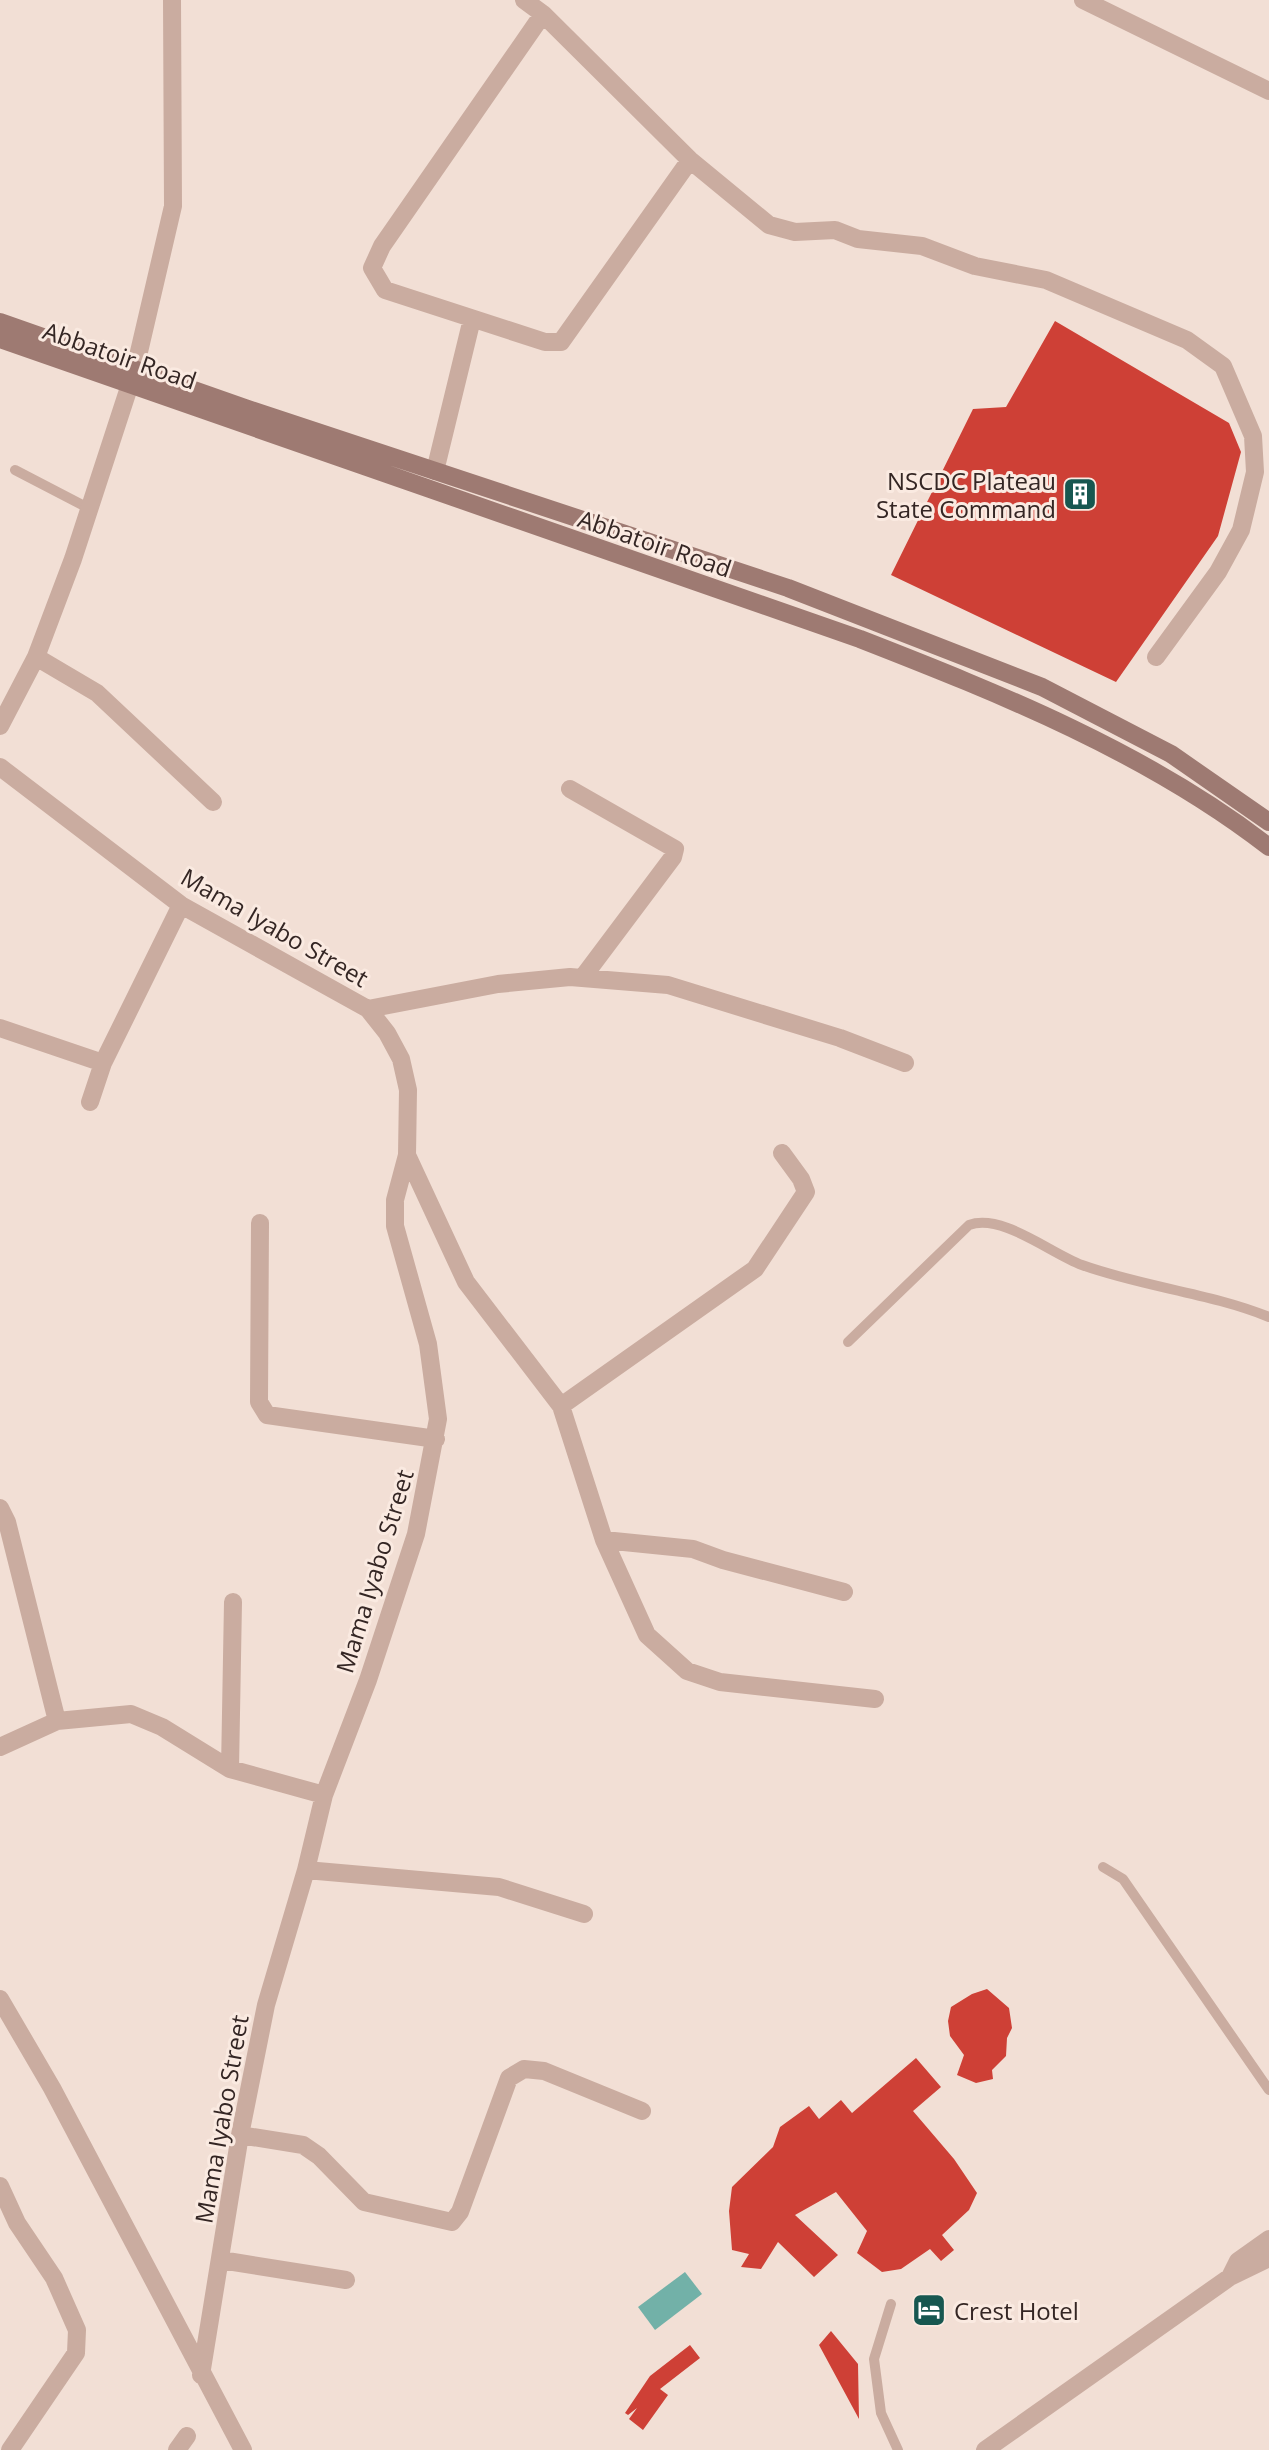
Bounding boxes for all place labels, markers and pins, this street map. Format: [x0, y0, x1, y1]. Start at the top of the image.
place label: NSCDC Plateau State Command [876, 464, 1056, 525]
building icon: NSCDC Plateau State Command [1061, 475, 1099, 513]
hotel icon: Crest Hotel [910, 2291, 948, 2329]
place label: Crest Hotel [954, 2294, 1079, 2327]

